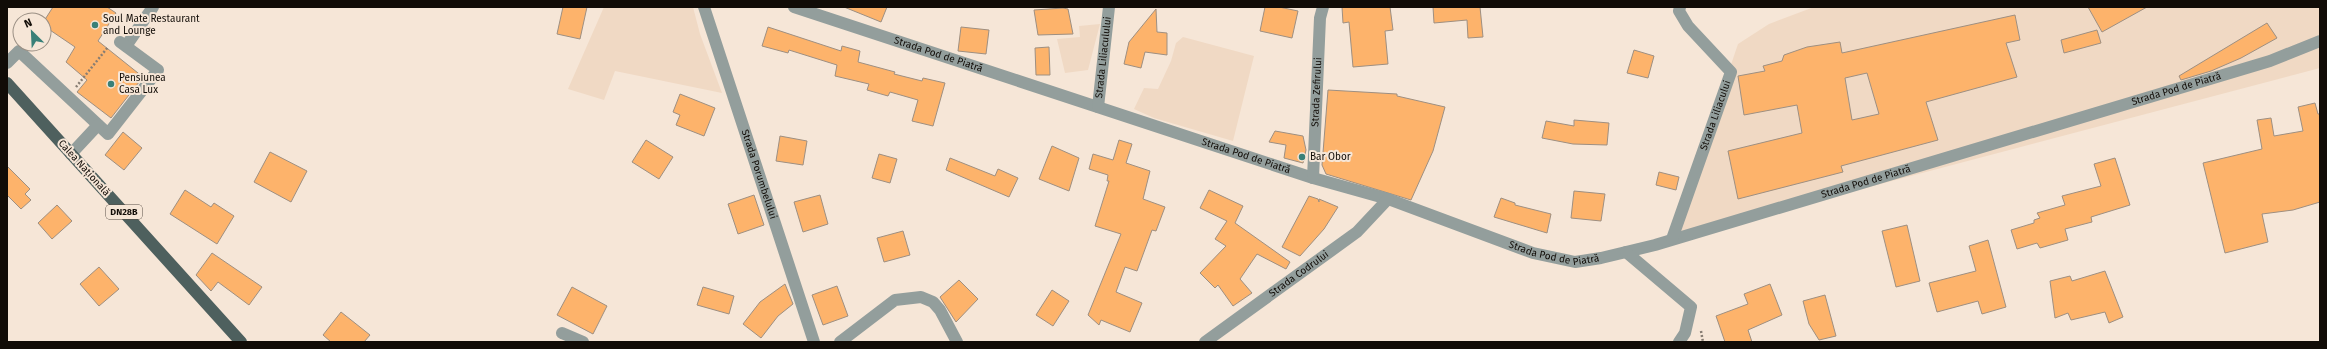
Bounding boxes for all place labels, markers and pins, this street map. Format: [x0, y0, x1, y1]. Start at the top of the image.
place label: Soul Mate Restaurant and Lounge [103, 13, 200, 37]
marker: Soul Mate Restaurant and Lounge [90, 20, 100, 30]
place label: Pensiunea Casa Lux [119, 72, 166, 96]
marker: Pensiunea Casa Lux [106, 79, 116, 89]
place label: Bar Obor [1310, 151, 1351, 163]
marker: Bar Obor [1297, 152, 1307, 162]

